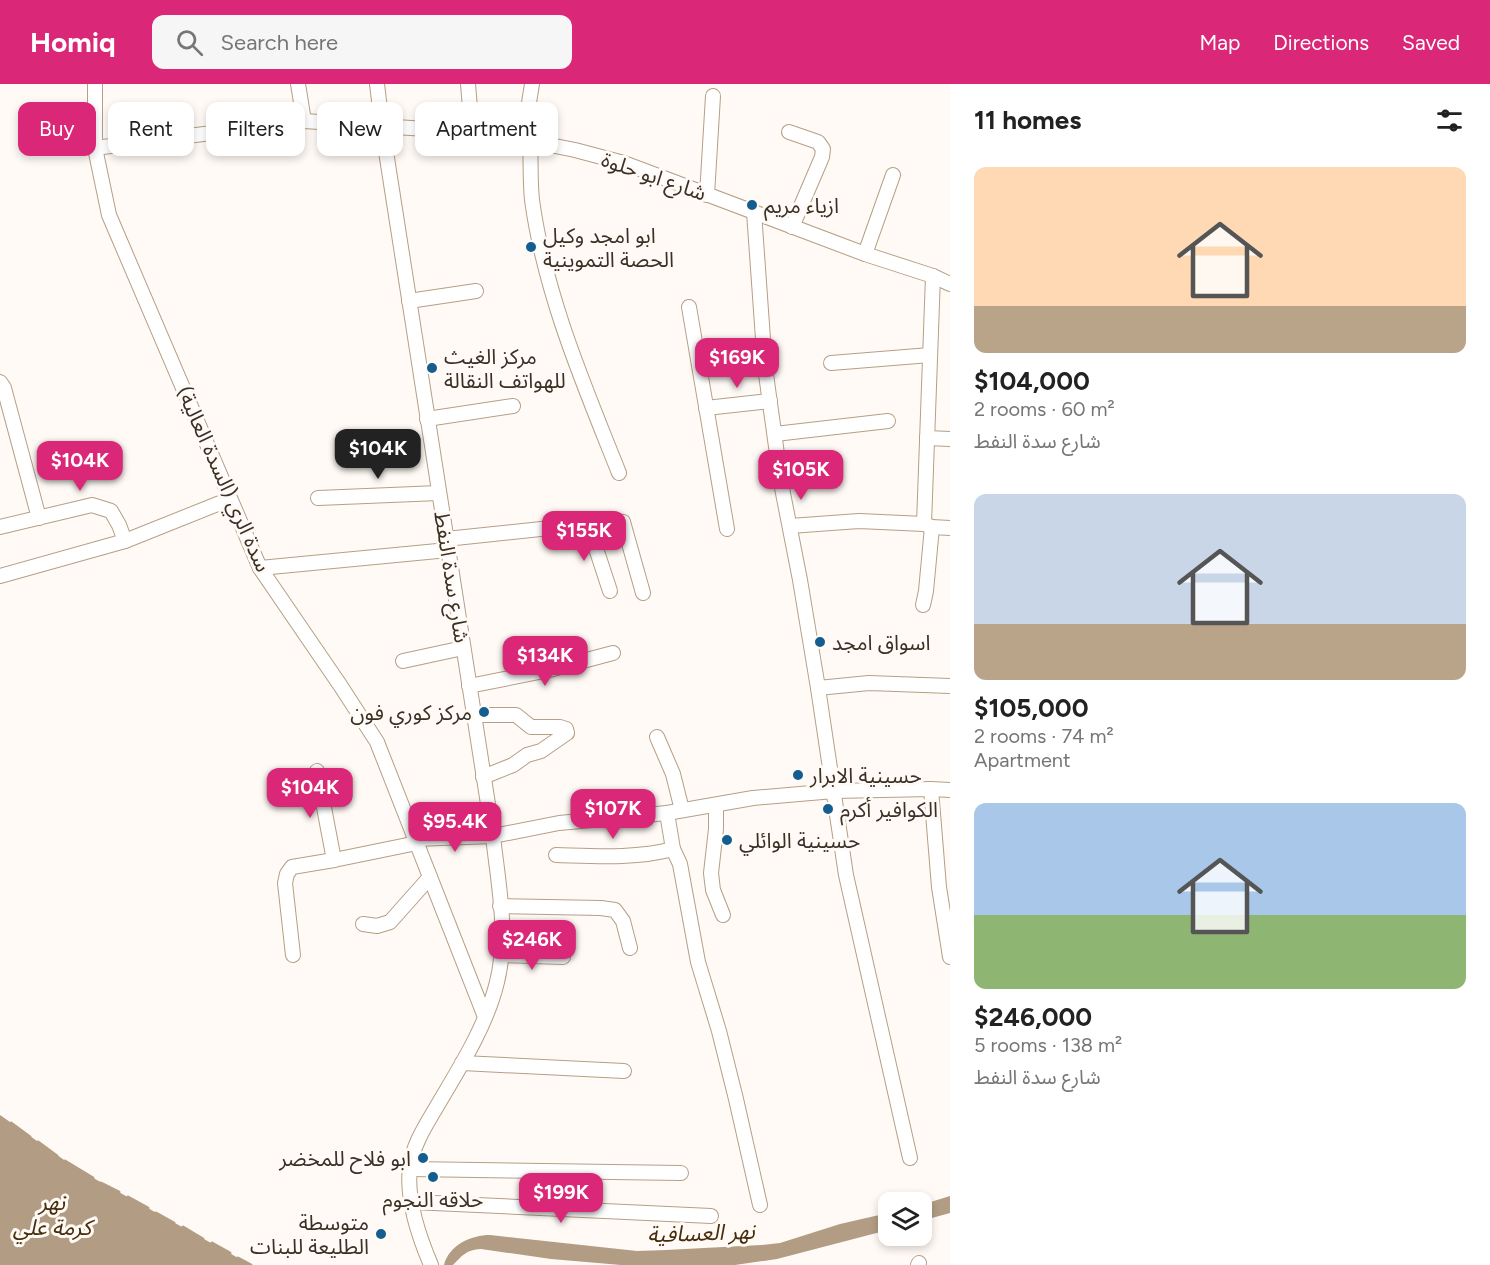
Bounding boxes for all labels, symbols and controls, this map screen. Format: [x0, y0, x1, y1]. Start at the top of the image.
search box [152, 15, 572, 69]
text: Homiq [30, 25, 116, 59]
icon: search [173, 26, 206, 59]
text: Search here [221, 29, 338, 56]
text: Map [1199, 30, 1240, 55]
text: Directions [1273, 30, 1369, 55]
text: Saved [1402, 30, 1460, 55]
chip: Buy [18, 102, 96, 156]
chip: Rent [108, 102, 194, 156]
chip: Filters [206, 102, 305, 156]
chip: New [317, 102, 403, 156]
chip: Apartment [415, 102, 558, 156]
text: 11 homes [974, 104, 1081, 136]
icon: filters [1433, 104, 1466, 137]
street label: شارع ابو حلوة [597, 146, 710, 208]
place label: ازياء مريم [764, 193, 839, 221]
marker: ازياء مريم [745, 198, 759, 212]
icon: home [1166, 206, 1274, 314]
place label: ابو امجد وكيل الحصة التموينية [543, 223, 674, 272]
marker: ابو امجد وكيل الحصة التموينية [524, 240, 538, 254]
pin: $169K [695, 338, 779, 389]
place label: مركز الغيث للهواتف النقالة [444, 344, 566, 393]
text: $169K [709, 345, 765, 369]
marker: مركز الغيث للهواتف النقالة [425, 361, 439, 375]
text: $104,000 [974, 365, 1090, 397]
street label: سدة الري (السدة العالية) [168, 382, 276, 577]
text: 2 rooms · 60 m² [974, 397, 1115, 421]
pin: $104K [336, 429, 420, 480]
text: شارع سدة النفط [974, 429, 1101, 453]
text: $104K [349, 436, 407, 460]
pin: $104K [38, 441, 122, 492]
text: $104K [51, 448, 109, 472]
pin: $105K [759, 450, 843, 501]
text: $105K [772, 457, 830, 481]
street label: شارع سدة النفط [426, 509, 475, 645]
pin: $155K [542, 511, 626, 562]
text: $155K [556, 518, 612, 542]
icon: home [1166, 533, 1274, 641]
place label: اسواق امجد [832, 630, 930, 655]
marker: اسواق امجد [813, 635, 827, 649]
pin: $134K [503, 636, 587, 687]
text: $134K [517, 643, 573, 667]
text: $105,000 [974, 692, 1089, 724]
place label: مركز كوري فون [350, 700, 472, 728]
marker: مركز كوري فون [477, 705, 491, 719]
text: 2 rooms · 74 m² [974, 724, 1114, 748]
text: Apartment [974, 748, 1071, 772]
place label: حسينية الابرار [809, 763, 922, 788]
pin: $104K [268, 768, 352, 819]
marker: حسينية الابرار [791, 768, 805, 782]
text: $104K [281, 775, 339, 799]
pin: $107K [571, 789, 655, 840]
text: $107K [585, 796, 641, 820]
place label: الكوافير أكرم [840, 797, 938, 826]
pin: $95.4K [406, 802, 504, 853]
marker: الكوافير أكرم [821, 802, 835, 816]
text: $95.4K [422, 809, 488, 833]
place label: حسينية الوائلي [739, 828, 860, 856]
marker: حسينية الوائلي [720, 833, 734, 847]
icon: home [1166, 842, 1274, 950]
pin: $246K [490, 920, 574, 971]
text: $246K [502, 927, 562, 951]
text: $246,000 [974, 1001, 1092, 1033]
text: 5 rooms · 138 m² [974, 1033, 1122, 1057]
text: شارع سدة النفط [974, 1065, 1101, 1089]
place label: ابو فلاح للمخضر [278, 1146, 411, 1174]
marker: ابو فلاح للمخضر [416, 1151, 430, 1165]
marker: حلاقه النجوم [426, 1170, 440, 1184]
pin: $199K [519, 1173, 603, 1224]
text: $199K [533, 1180, 589, 1204]
place label: حلاقه النجوم [383, 1187, 483, 1216]
water label: نهر كرمة علي [13, 1189, 95, 1245]
map controls [878, 1192, 932, 1246]
button: layers [878, 1192, 932, 1246]
place label: متوسطة الطليعة للبنات [250, 1210, 369, 1259]
water label: نهر العسافية [647, 1218, 757, 1248]
marker: متوسطة الطليعة للبنات [374, 1227, 388, 1241]

